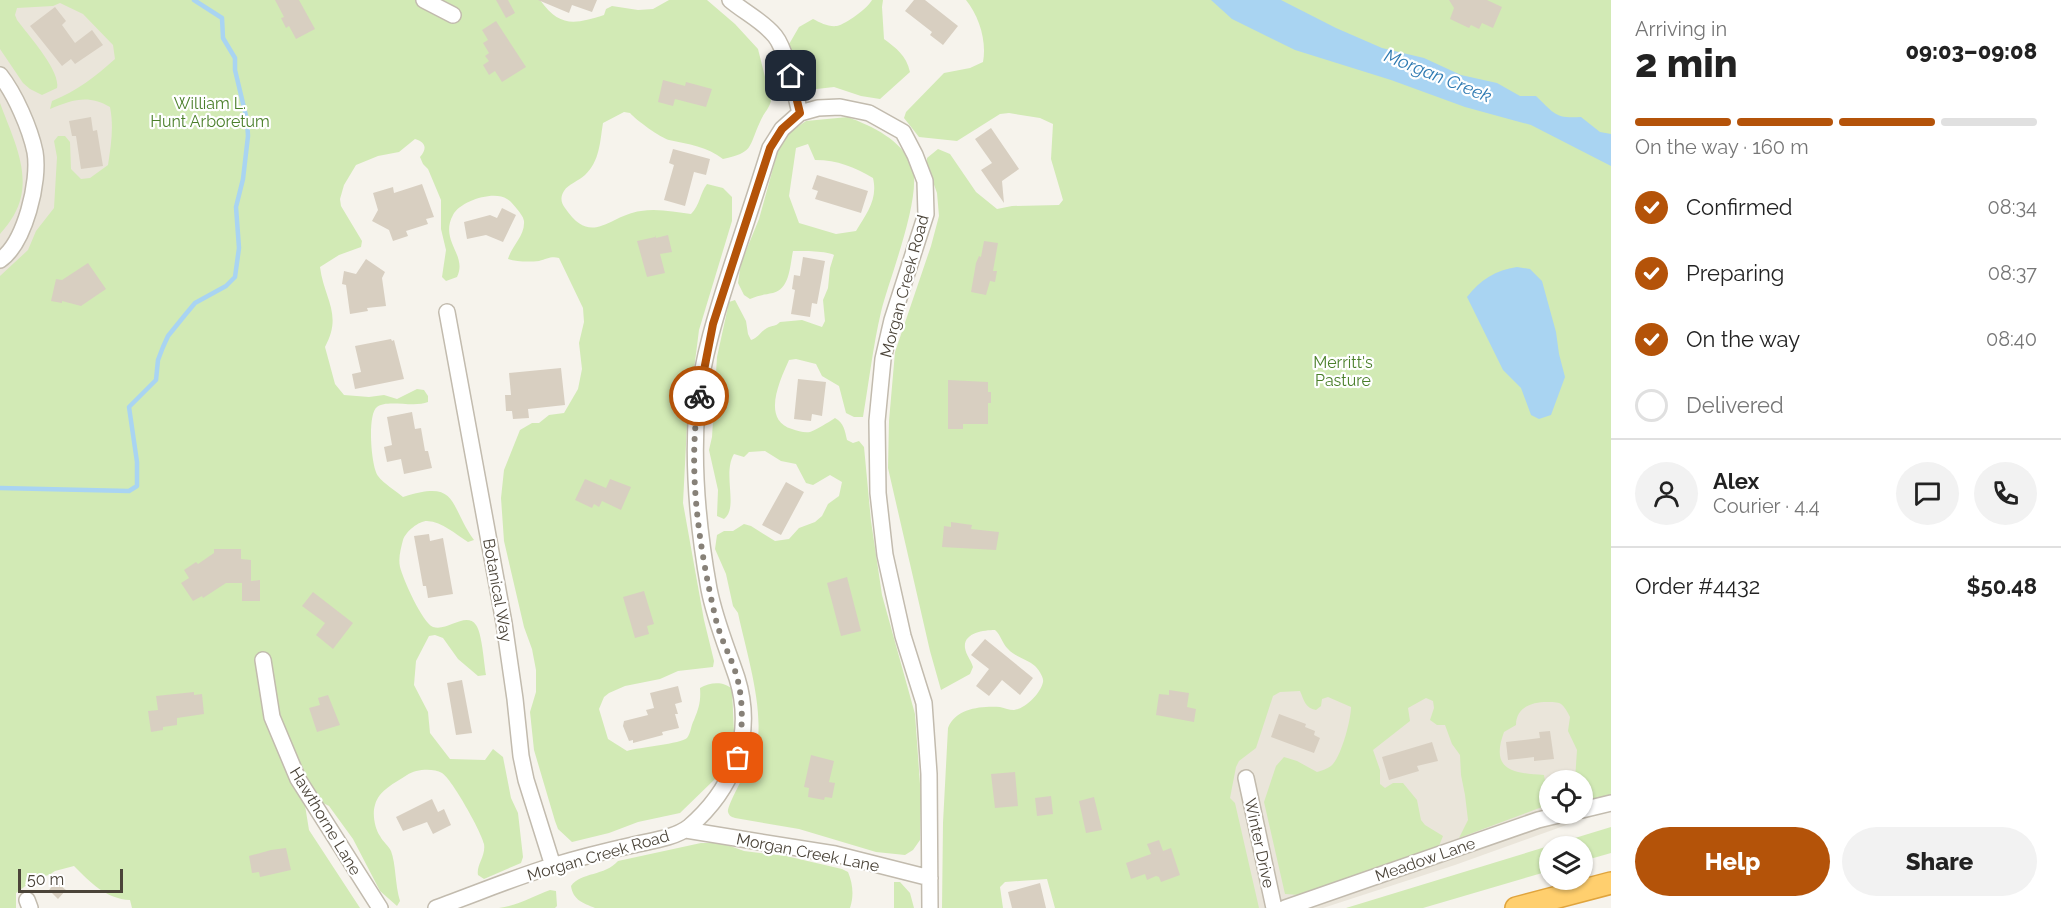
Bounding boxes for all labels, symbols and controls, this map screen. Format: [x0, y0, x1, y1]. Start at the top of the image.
text: Arriving in [1635, 17, 1727, 41]
text: 09:03–09:08 [1906, 38, 2037, 64]
text: 2 min [1635, 40, 1738, 86]
water label: Morgan Creek [1381, 44, 1495, 107]
pin [765, 50, 816, 101]
icon: home [774, 59, 807, 92]
park label: William L. Hunt Arboretum [150, 94, 270, 131]
text: On the way · 160 m [1635, 135, 1809, 159]
icon: check [1635, 191, 1668, 224]
text: Confirmed [1686, 194, 1793, 220]
text: 08:34 [1988, 195, 2037, 219]
street label: Morgan Creek Road [876, 213, 933, 360]
icon: check [1635, 257, 1668, 290]
text: Preparing [1686, 260, 1784, 286]
text: 08:37 [1988, 261, 2037, 285]
icon: check [1635, 323, 1668, 356]
text: On the way [1686, 326, 1800, 352]
text: 08:40 [1986, 327, 2037, 351]
park label: Merritt's Pasture [1313, 353, 1373, 390]
courier [669, 366, 729, 426]
icon: bike [683, 380, 716, 413]
text: Delivered [1686, 392, 1784, 418]
button: person [1635, 462, 1698, 525]
button: chat [1896, 462, 1959, 525]
button: phone [1974, 462, 2037, 525]
text: Alex [1713, 468, 1759, 494]
text: Courier · 4.4 [1713, 494, 1820, 518]
street label: Botanical Way [479, 537, 516, 644]
text: Order #4432 [1635, 573, 1760, 599]
text: $50.48 [1967, 573, 2037, 599]
pin [712, 732, 763, 783]
icon: bag [721, 741, 754, 774]
street label: Hawthorne Lane [286, 764, 365, 879]
map controls [1539, 770, 1593, 890]
button: locate [1539, 770, 1593, 824]
street label: Winter Drive [1241, 796, 1278, 890]
street label: Morgan Creek Road [525, 826, 671, 885]
button: Help [1635, 827, 1830, 896]
button: Share [1842, 827, 2037, 896]
street label: Morgan Creek Lane [735, 829, 881, 876]
street label: Meadow Lane [1373, 833, 1478, 885]
button: layers [1539, 836, 1593, 890]
scale bar [18, 866, 123, 894]
text: 50 m [27, 870, 64, 889]

